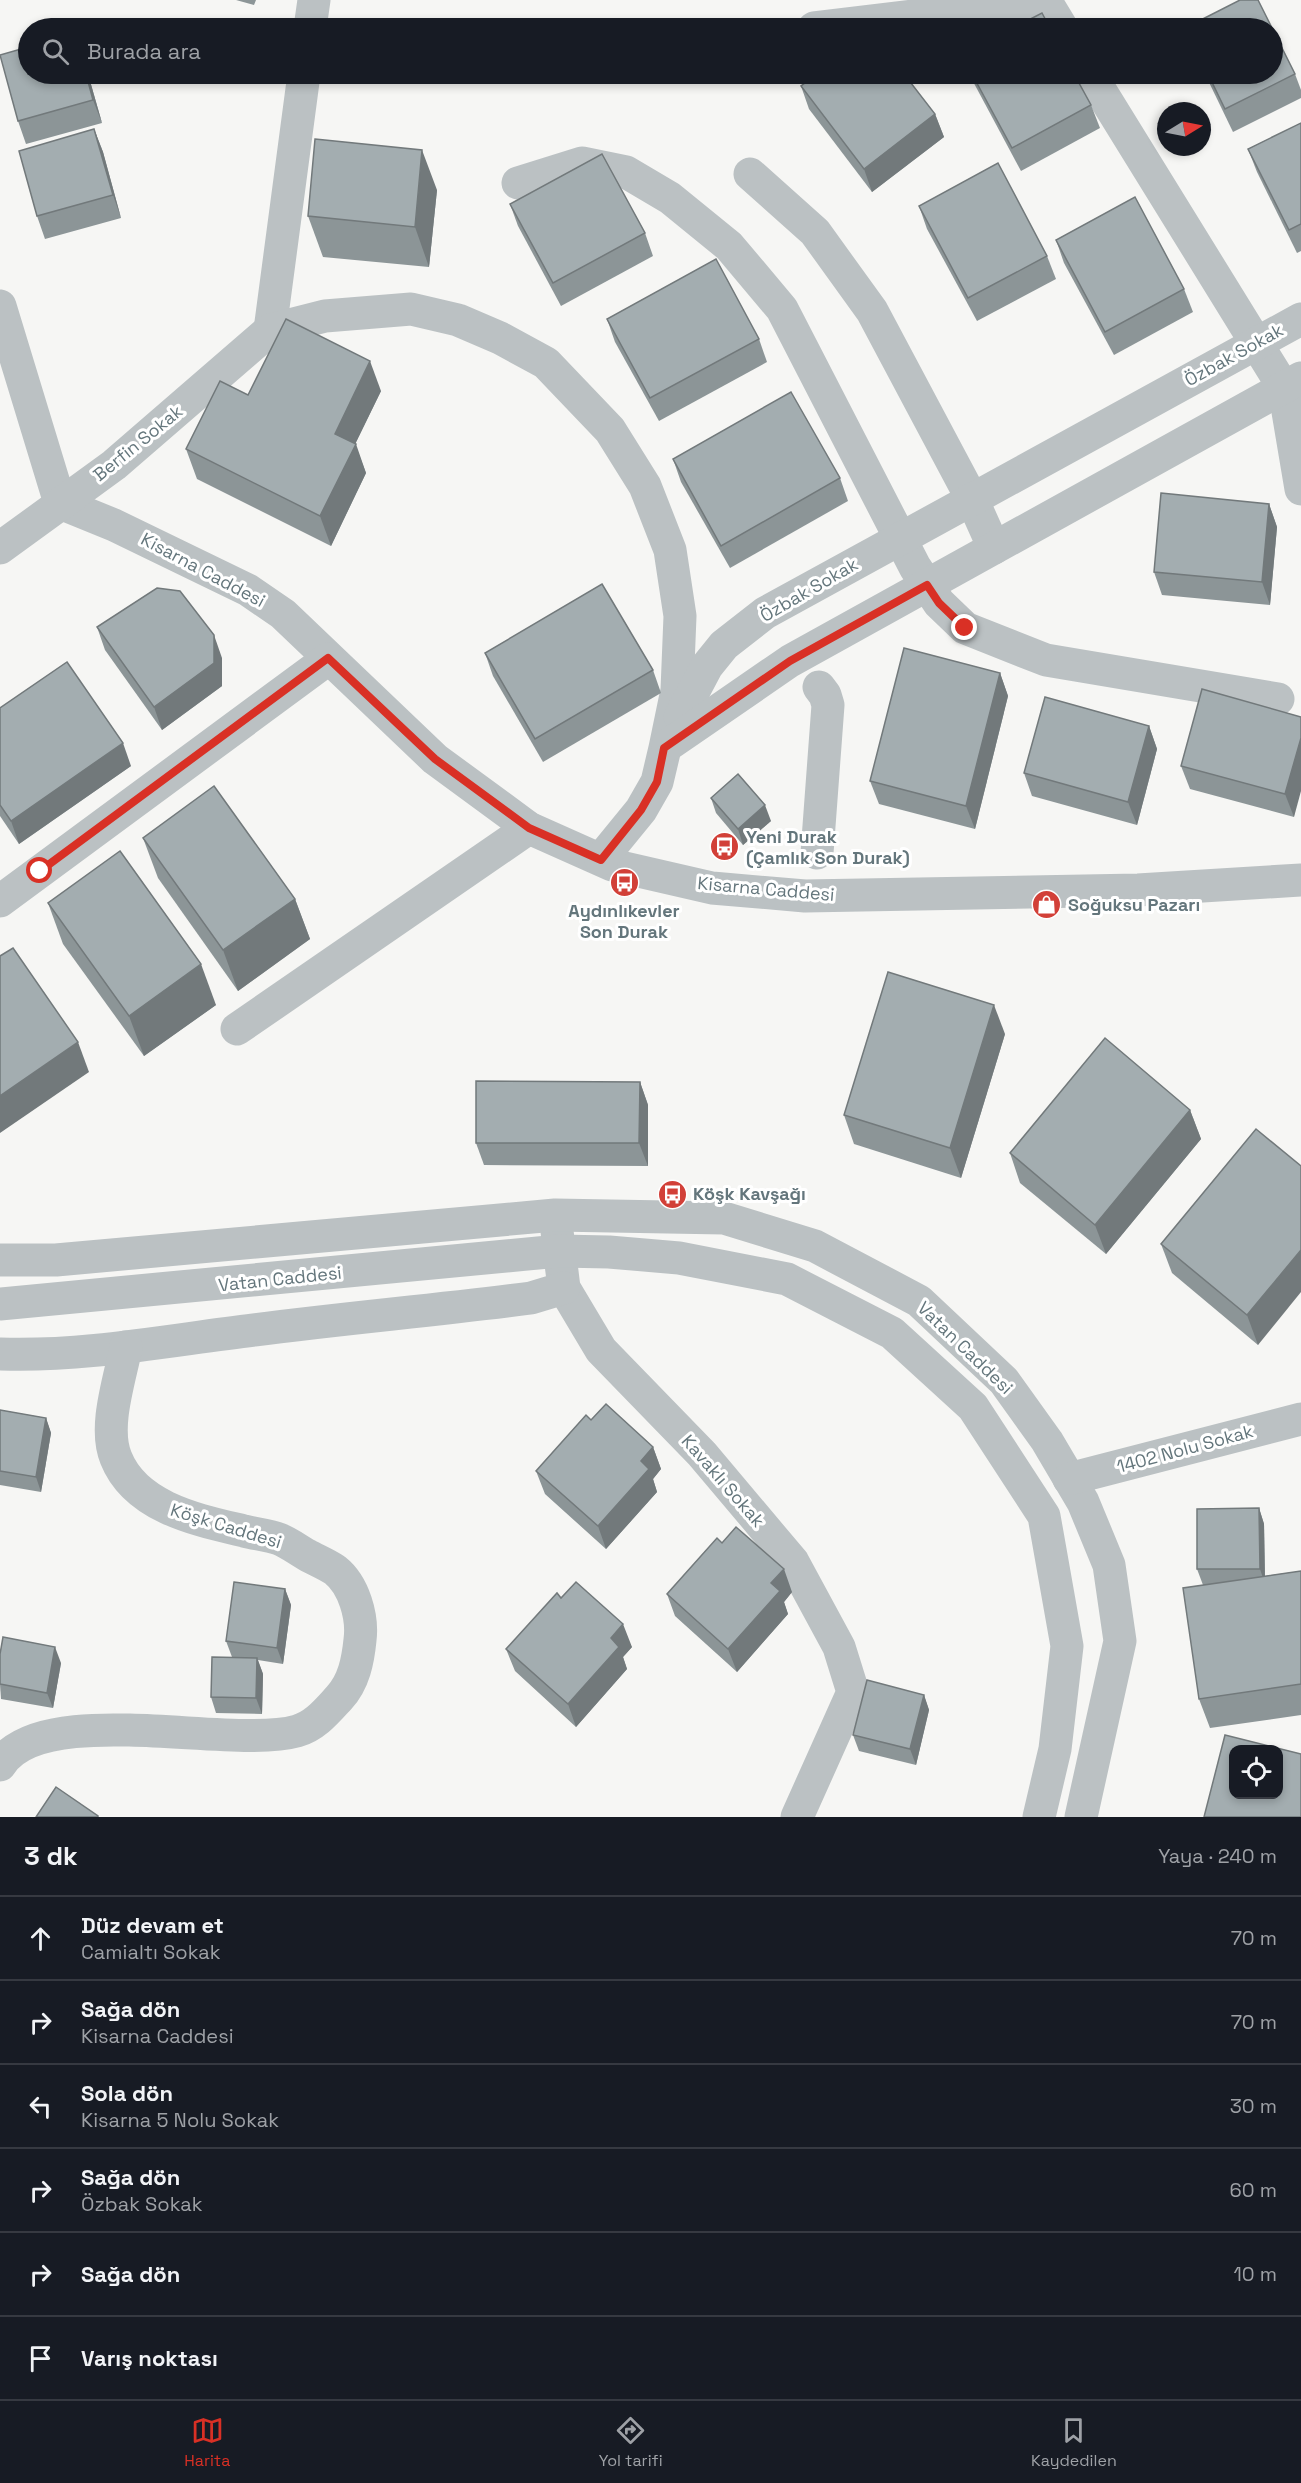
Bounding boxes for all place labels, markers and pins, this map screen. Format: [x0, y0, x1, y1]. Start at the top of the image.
place label: Yeni Durak (Çamlık Son Durak) [746, 825, 910, 869]
bus stop icon: Yeni Durak (Çamlık Son Durak) [709, 831, 741, 863]
bus stop icon: Aydınlıkevler Son Durak [608, 866, 640, 898]
shop icon: Soğuksu Pazarı [1031, 889, 1063, 921]
place label: Soğuksu Pazarı [1068, 893, 1200, 916]
place label: Aydınlıkevler Son Durak [568, 899, 680, 943]
bus stop icon: Köşk Kavşağı [656, 1178, 688, 1210]
place label: Köşk Kavşağı [693, 1182, 806, 1205]

